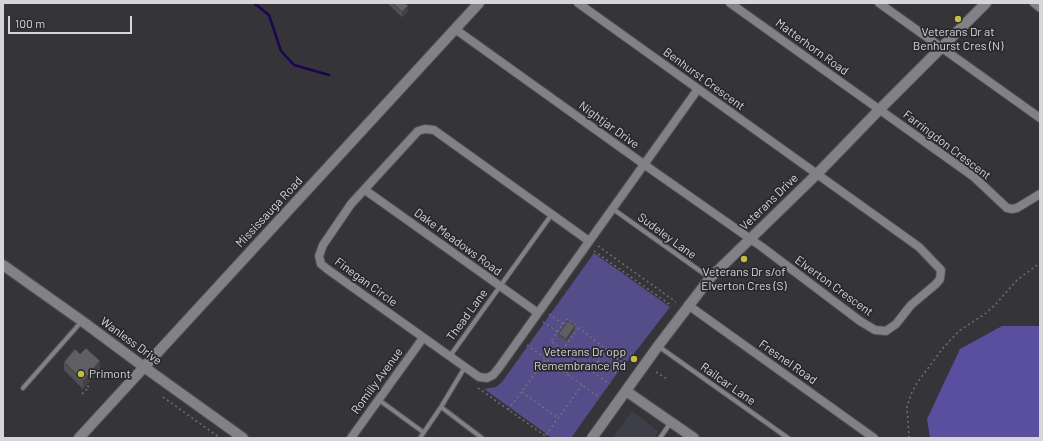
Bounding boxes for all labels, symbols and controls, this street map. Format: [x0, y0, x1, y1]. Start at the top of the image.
scale bar [10, 8, 134, 34]
marker: Veterans Dr at Benhurst Cres (N) [953, 14, 963, 24]
text: 100 m [15, 16, 45, 30]
street label: Matterhorn Road [773, 16, 851, 78]
place label: Veterans Dr at Benhurst Cres (N) [913, 25, 1003, 53]
street label: Benhurst Crescent [660, 45, 748, 113]
street label: Nightjar Drive [576, 98, 642, 152]
street label: Farringdon Crescent [900, 107, 994, 183]
street label: Veterans Drive [737, 171, 801, 233]
street label: Mississauga Road [233, 174, 305, 250]
street label: Dake Meadows Road [411, 205, 505, 279]
street label: Sudeley Lane [635, 210, 699, 262]
street label: Elverton Crescent [792, 253, 876, 319]
street label: Finegan Circle [332, 254, 400, 310]
marker: Veterans Dr s/of Elverton Cres (S) [739, 254, 749, 264]
place label: Veterans Dr s/of Elverton Cres (S) [701, 265, 787, 293]
street label: Thead Lane [443, 286, 491, 344]
street label: Wanless Drive [98, 314, 164, 368]
street label: Fresnel Road [756, 337, 820, 387]
street label: Romilly Avenue [348, 345, 406, 417]
place label: Veterans Dr opp Remembrance Rd [534, 345, 626, 373]
marker: Veterans Dr opp Remembrance Rd [629, 354, 639, 364]
street label: Railcar Lane [698, 360, 758, 408]
place label: Primont [89, 367, 131, 381]
marker: Primont [76, 369, 86, 379]

